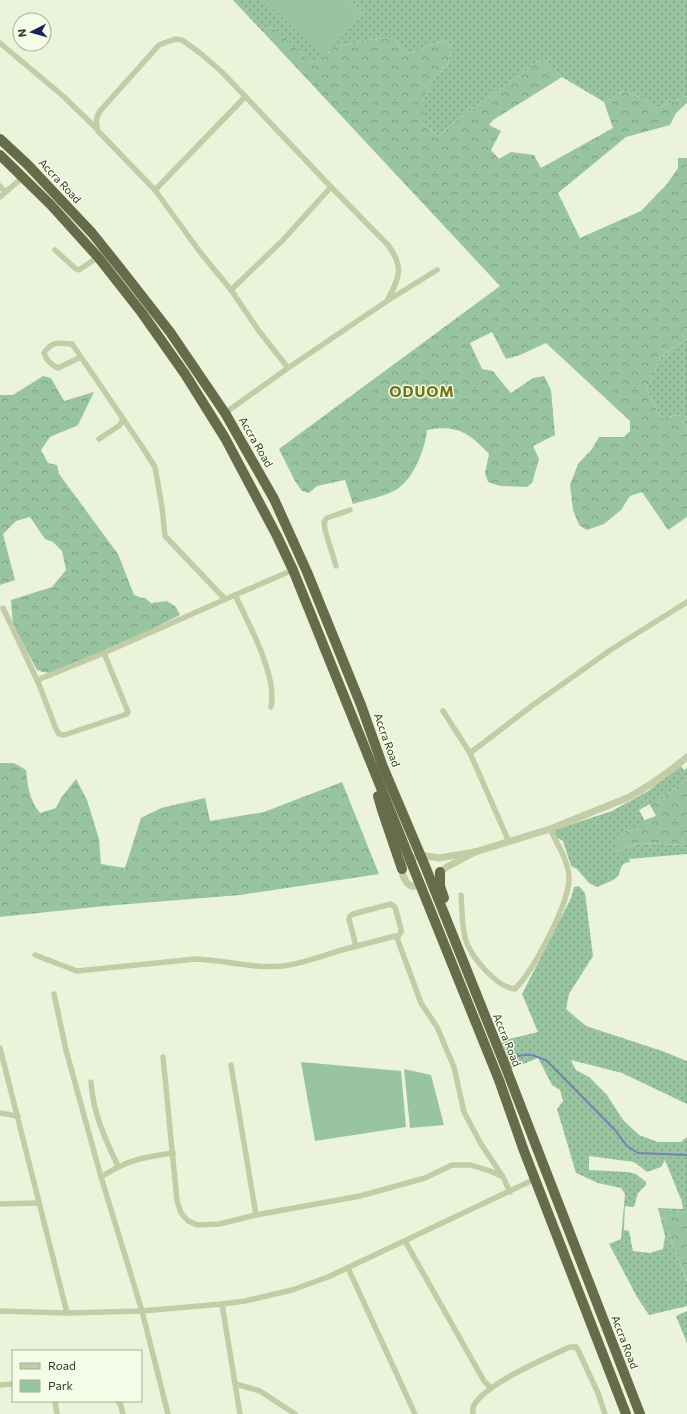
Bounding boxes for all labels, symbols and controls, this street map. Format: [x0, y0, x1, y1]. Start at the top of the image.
north arrow [12, 12, 52, 52]
text: N [15, 28, 28, 38]
street label: Accra Road [36, 156, 84, 206]
district label: ODUOM [389, 382, 455, 400]
street label: Accra Road [237, 414, 276, 469]
street label: Accra Road [372, 711, 403, 768]
street label: Accra Road [491, 1011, 524, 1068]
street label: Accra Road [609, 1313, 642, 1370]
legend [12, 1350, 142, 1402]
text: Road [48, 1358, 76, 1372]
text: Park [48, 1378, 74, 1392]

